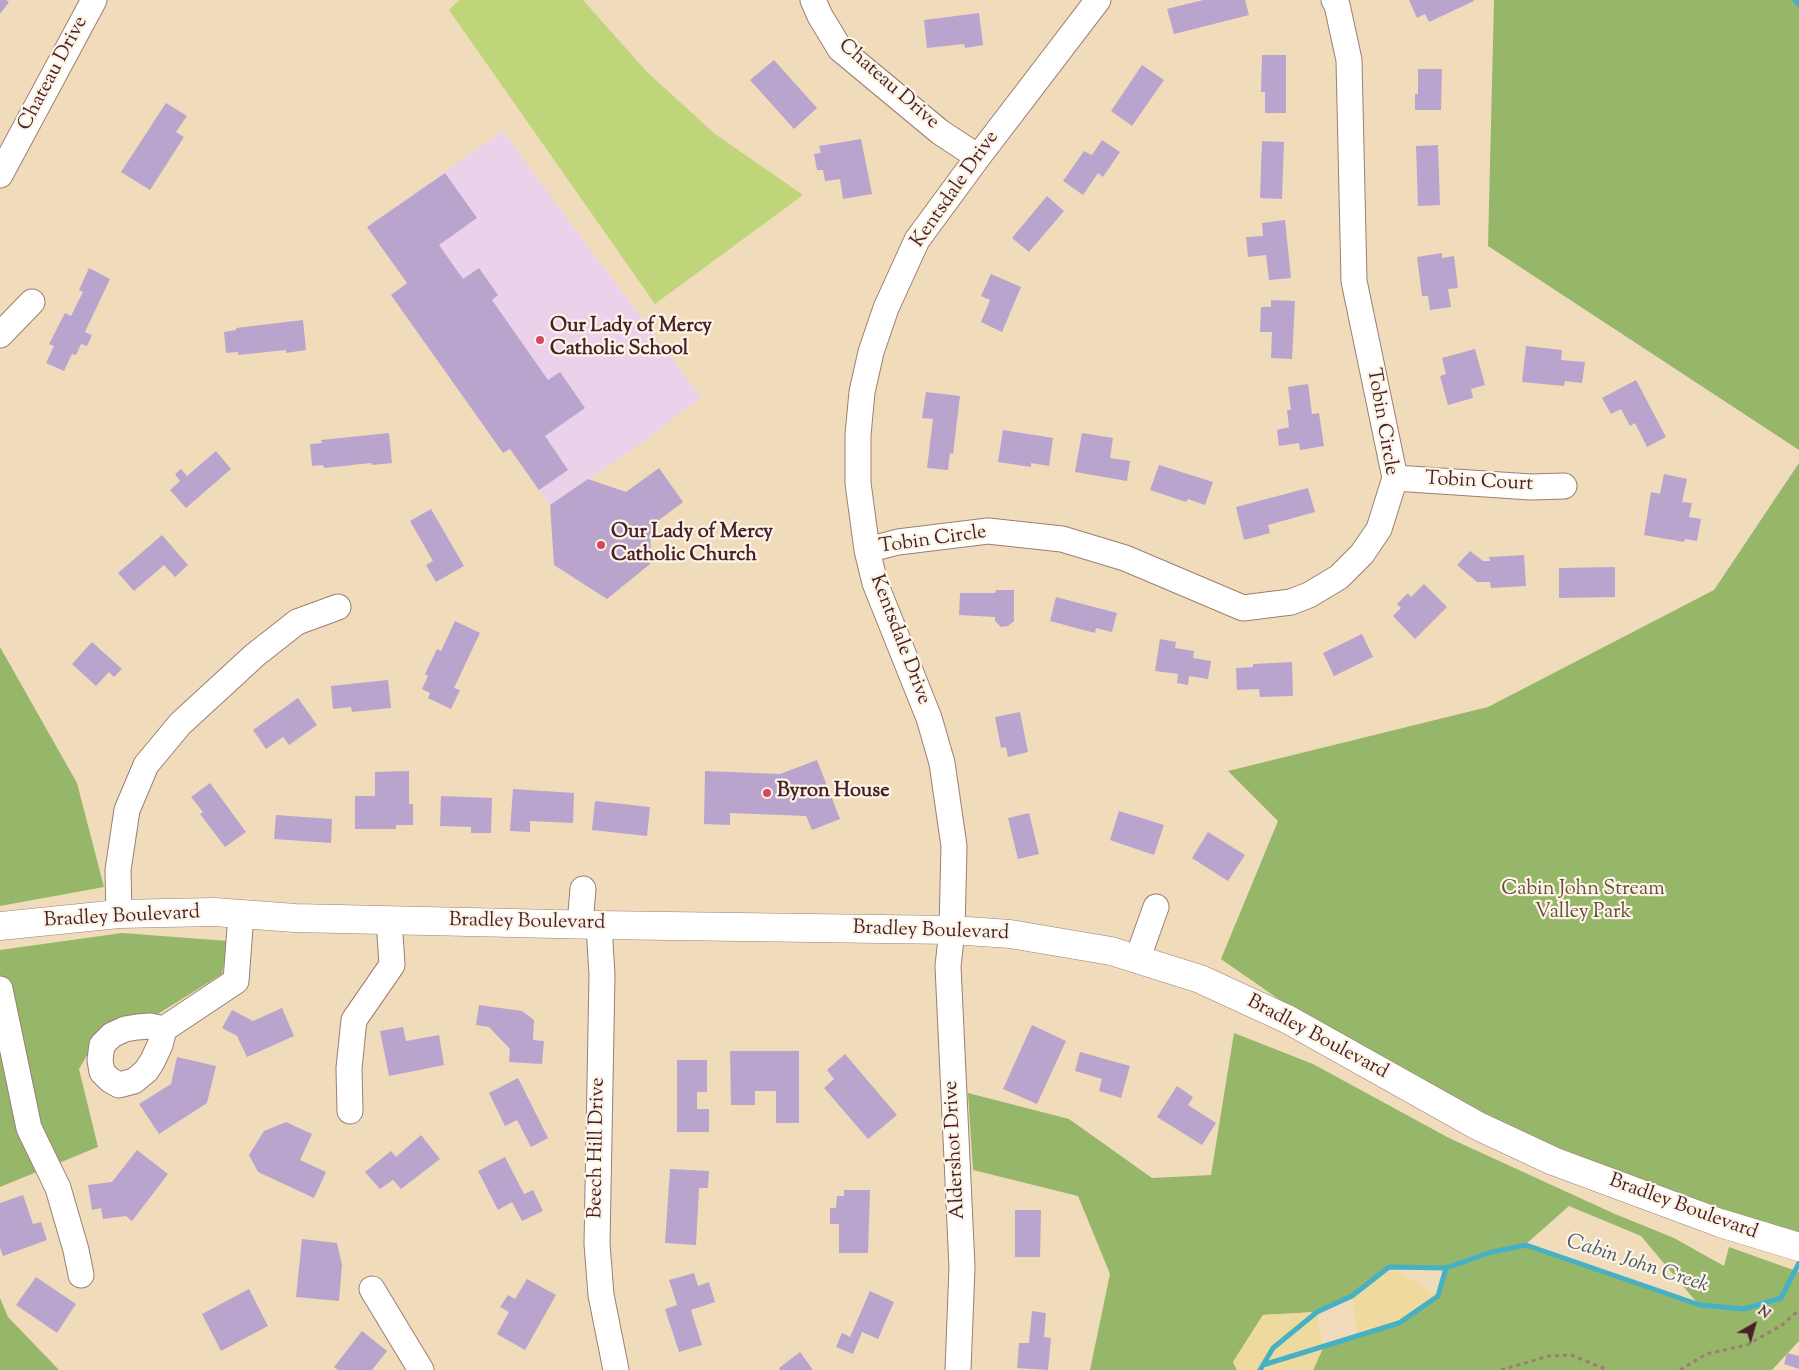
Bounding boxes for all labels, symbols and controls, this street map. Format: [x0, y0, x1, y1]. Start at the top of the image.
street label: Chateau Drive [14, 13, 94, 135]
street label: Chateau Drive [833, 35, 943, 135]
street label: Kentsdale Drive [907, 127, 1005, 253]
place label: Our Lady of Mercy Catholic School [550, 316, 712, 363]
marker: Our Lady of Mercy Catholic School [534, 334, 546, 346]
street label: Tobin Circle [1360, 367, 1402, 477]
street label: Tobin Court [1424, 468, 1534, 498]
place label: Our Lady of Mercy Catholic Church [611, 522, 773, 569]
street label: Tobin Circle [878, 522, 988, 560]
marker: Our Lady of Mercy Catholic Church [595, 539, 607, 551]
street label: Kentsdale Drive [863, 572, 935, 708]
place label: Byron House [777, 781, 890, 805]
marker: Byron House [761, 787, 773, 799]
park label: Cabin John Stream Valley Park [1501, 879, 1665, 926]
street label: Bradley Boulevard [43, 902, 201, 934]
street label: Bradley Boulevard [448, 910, 606, 936]
street label: Bradley Boulevard [852, 917, 1010, 947]
street label: Bradley Boulevard [1242, 991, 1392, 1085]
street label: Beech Hill Drive [585, 1077, 611, 1219]
street label: Aldershot Drive [940, 1080, 972, 1220]
street label: Bradley Boulevard [1605, 1170, 1761, 1246]
water label: Cabin John Creek [1563, 1230, 1711, 1300]
north arrow [1729, 1300, 1779, 1350]
text: N [1753, 1302, 1774, 1325]

